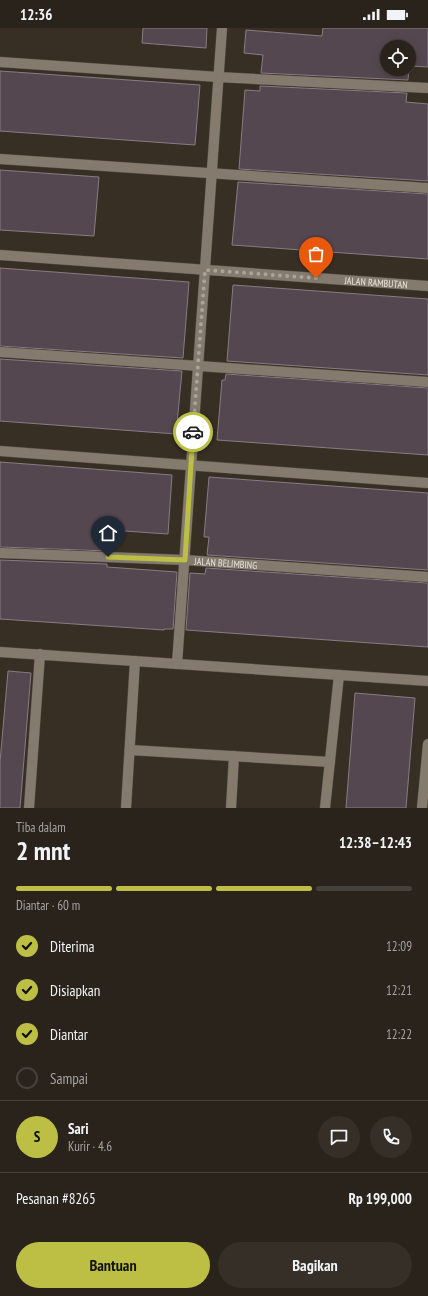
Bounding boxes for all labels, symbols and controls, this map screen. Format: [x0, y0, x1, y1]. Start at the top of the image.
text: 12:36 [20, 5, 52, 24]
map controls [380, 40, 416, 76]
button: locate [380, 40, 416, 76]
pin [299, 237, 333, 278]
icon: bag [305, 243, 327, 265]
street label: JALAN RAMBUTAN [343, 273, 408, 291]
courier [173, 412, 213, 452]
icon: car [182, 421, 204, 443]
pin [91, 516, 125, 557]
icon: home [97, 522, 119, 544]
street label: JALAN BELIMBING [193, 554, 258, 572]
text: Tiba dalam [16, 819, 66, 836]
text: 12:38–12:43 [339, 833, 412, 852]
text: 2 mnt [16, 834, 70, 867]
text: Diantar · 60 m [16, 897, 80, 914]
icon: check [16, 935, 38, 957]
text: Diterima [50, 937, 94, 956]
text: 12:09 [386, 938, 412, 955]
icon: check [16, 979, 38, 1001]
text: Disiapkan [50, 981, 100, 1000]
text: 12:21 [386, 982, 412, 999]
icon: check [16, 1023, 38, 1045]
text: Diantar [50, 1025, 88, 1044]
text: 12:22 [386, 1026, 412, 1043]
text: Sampai [50, 1069, 88, 1088]
button: chat [318, 1116, 360, 1158]
button: phone [370, 1116, 412, 1158]
text: Sari [68, 1119, 89, 1138]
text: S [34, 1127, 40, 1146]
text: Kurir · 4.6 [68, 1138, 112, 1155]
text: Pesanan #8265 [16, 1189, 96, 1208]
text: Rp 199,000 [348, 1189, 412, 1208]
button: Bantuan [16, 1242, 210, 1288]
button: Bagikan [218, 1242, 412, 1288]

